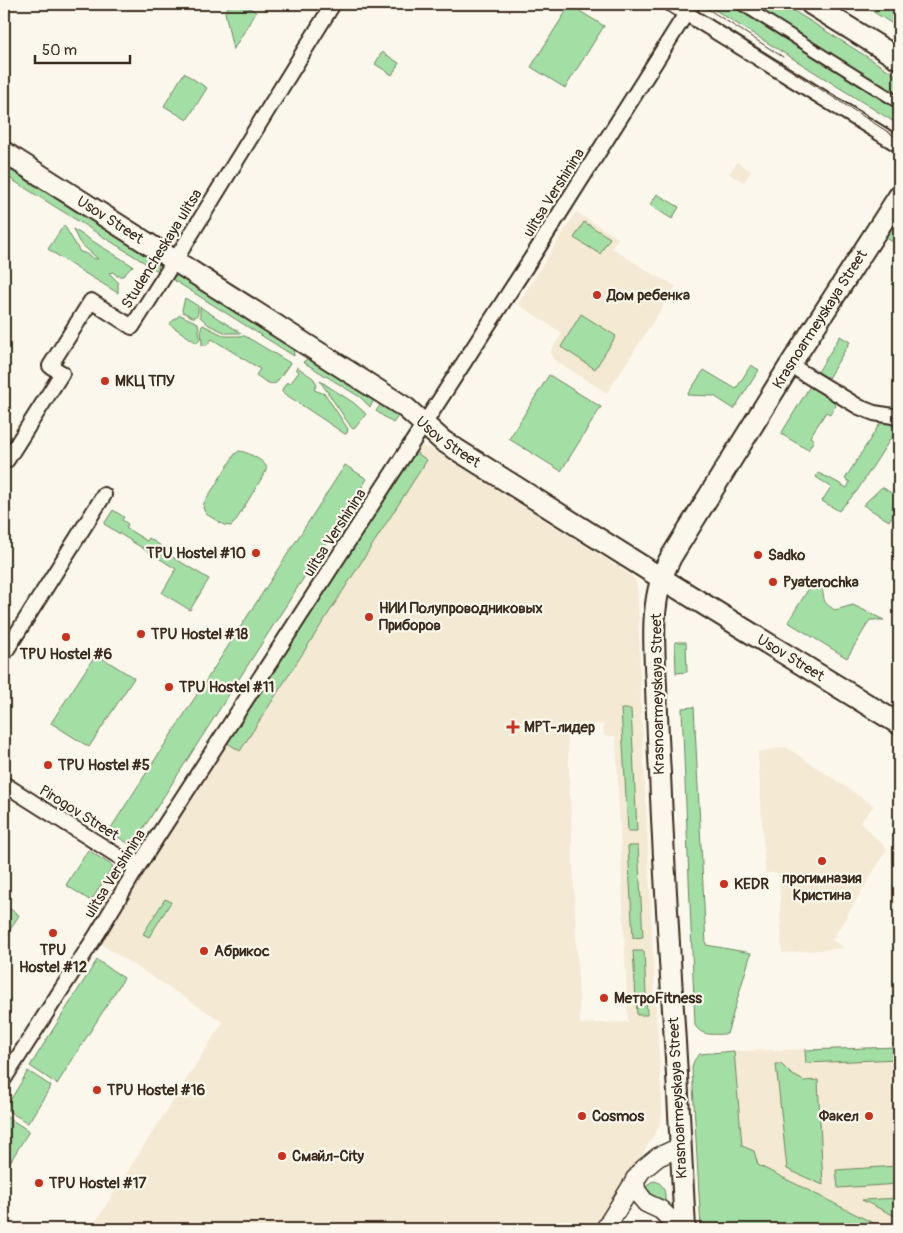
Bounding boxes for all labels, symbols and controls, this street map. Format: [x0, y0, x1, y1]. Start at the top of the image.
scale bar [35, 32, 130, 64]
text: 50 m [42, 41, 77, 60]
street label: ulitsa Vershinina [519, 145, 589, 241]
street label: Studencheskaya ulitsa [117, 186, 207, 312]
street label: Usov Street [73, 191, 148, 248]
street label: Krasnoarmeyskaya Street [768, 245, 872, 392]
place label: Дом ребенка [606, 286, 690, 305]
marker: Дом ребенка [591, 289, 603, 301]
place label: МКЦ ТПУ [115, 372, 175, 391]
marker: МКЦ ТПУ [99, 375, 111, 387]
street label: Usov Street [412, 412, 485, 472]
street label: ulitsa Vershinina [299, 485, 371, 581]
place label: TPU Hostel #10 [145, 544, 246, 563]
place label: Sadko [768, 546, 805, 565]
marker: TPU Hostel #10 [250, 547, 262, 559]
marker: Sadko [752, 549, 764, 561]
place label: Pyaterochka [783, 573, 859, 592]
marker: Pyaterochka [767, 576, 779, 588]
place label: НИИ Полупроводниковых Приборов [379, 599, 543, 635]
marker: НИИ Полупроводниковых Приборов [363, 611, 375, 623]
street label: Krasnoarmeyskaya Street [647, 612, 669, 775]
place label: TPU Hostel #18 [150, 625, 249, 644]
marker: TPU Hostel #18 [135, 628, 147, 640]
street label: Usov Street [754, 630, 829, 686]
marker: TPU Hostel #6 [60, 631, 72, 643]
place label: TPU Hostel #6 [19, 645, 112, 664]
place label: TPU Hostel #11 [178, 678, 274, 697]
marker: TPU Hostel #11 [163, 681, 175, 693]
place label: МРТ-лидер [524, 718, 595, 737]
marker: МРТ-лидер [506, 720, 520, 734]
place label: TPU Hostel #5 [57, 756, 150, 775]
marker: TPU Hostel #5 [42, 759, 54, 771]
street label: Pirogov Street [36, 781, 123, 845]
street label: ulitsa Vershinina [80, 826, 150, 922]
marker: прогимназия Кристина [816, 855, 828, 867]
place label: прогимназия Кристина [782, 869, 862, 905]
place label: KEDR [734, 875, 769, 894]
marker: KEDR [718, 878, 730, 890]
marker: TPU Hostel #12 [47, 927, 59, 939]
place label: TPU Hostel #12 [19, 941, 87, 977]
place label: Абрикос [214, 942, 270, 961]
marker: Абрикос [198, 945, 210, 957]
place label: МетроFitness [614, 989, 702, 1008]
marker: МетроFitness [598, 992, 610, 1004]
street label: Krasnoarmeyskaya Street [664, 1016, 692, 1179]
place label: TPU Hostel #16 [106, 1081, 206, 1100]
marker: TPU Hostel #16 [91, 1084, 103, 1096]
place label: Cosmos [592, 1107, 644, 1126]
place label: Факел [818, 1107, 859, 1126]
marker: Cosmos [576, 1110, 588, 1122]
marker: Факел [863, 1110, 875, 1122]
place label: Смайл-City [292, 1147, 365, 1166]
marker: Смайл-City [276, 1150, 288, 1162]
place label: TPU Hostel #17 [48, 1174, 147, 1193]
marker: TPU Hostel #17 [33, 1177, 45, 1189]

